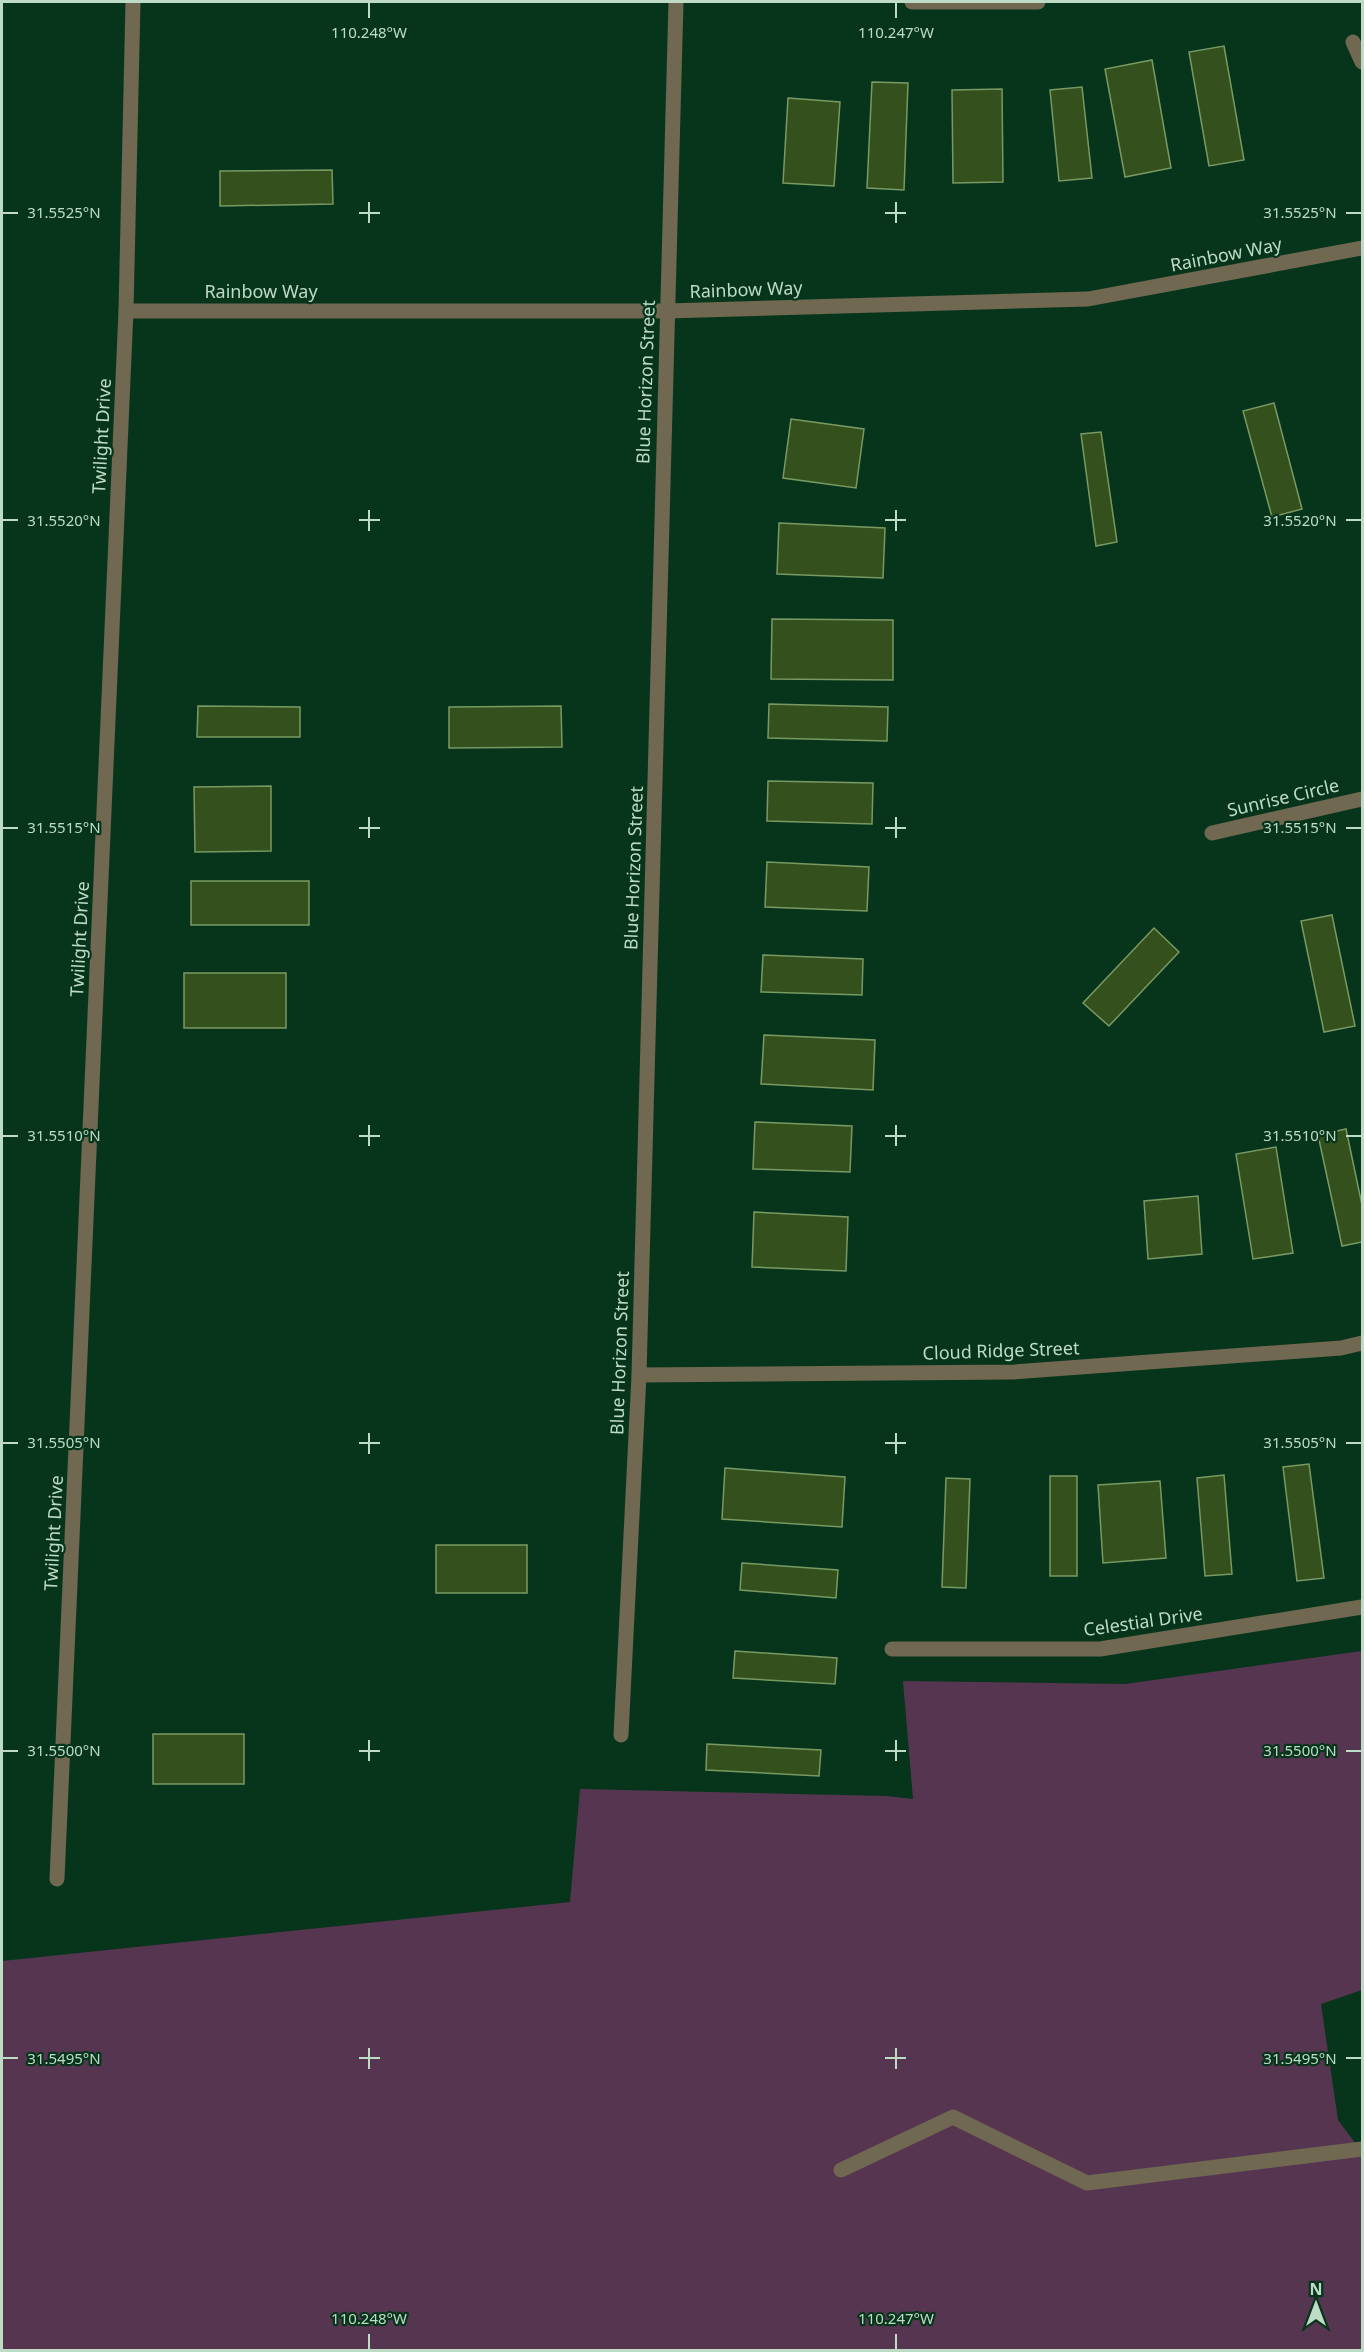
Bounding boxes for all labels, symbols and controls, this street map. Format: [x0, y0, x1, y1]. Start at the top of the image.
text: 110.248°W [331, 22, 407, 42]
text: 110.247°W [858, 22, 934, 42]
text: 31.5525°N [27, 202, 101, 222]
text: 31.5525°N [1263, 202, 1337, 222]
street label: Rainbow Way [1168, 231, 1285, 277]
street label: Rainbow Way [689, 275, 804, 303]
street label: Rainbow Way [204, 279, 318, 303]
street label: Blue Horizon Street [630, 299, 660, 464]
street label: Twilight Drive [86, 378, 116, 494]
text: 31.5520°N [27, 510, 101, 530]
text: 31.5520°N [1263, 510, 1337, 530]
street label: Sunrise Circle [1225, 772, 1341, 822]
street label: Blue Horizon Street [618, 785, 648, 950]
text: 31.5515°N [27, 817, 101, 837]
text: 31.5515°N [1263, 817, 1337, 837]
street label: Twilight Drive [64, 881, 94, 997]
text: 31.5510°N [27, 1125, 101, 1145]
text: 31.5510°N [1263, 1125, 1337, 1145]
street label: Blue Horizon Street [604, 1270, 634, 1435]
street label: Cloud Ridge Street [922, 1335, 1080, 1365]
text: 31.5505°N [27, 1432, 101, 1452]
text: 31.5505°N [1263, 1432, 1337, 1452]
street label: Twilight Drive [38, 1475, 68, 1591]
street label: Celestial Drive [1082, 1601, 1204, 1641]
text: 31.5500°N [27, 1740, 101, 1760]
text: 31.5500°N [1263, 1740, 1337, 1760]
text: 31.5495°N [27, 2048, 101, 2068]
text: 31.5495°N [1263, 2048, 1337, 2068]
north arrow [1286, 2274, 1346, 2334]
text: N [1309, 2278, 1323, 2300]
text: 110.248°W [331, 2308, 407, 2328]
text: 110.247°W [858, 2308, 934, 2328]

